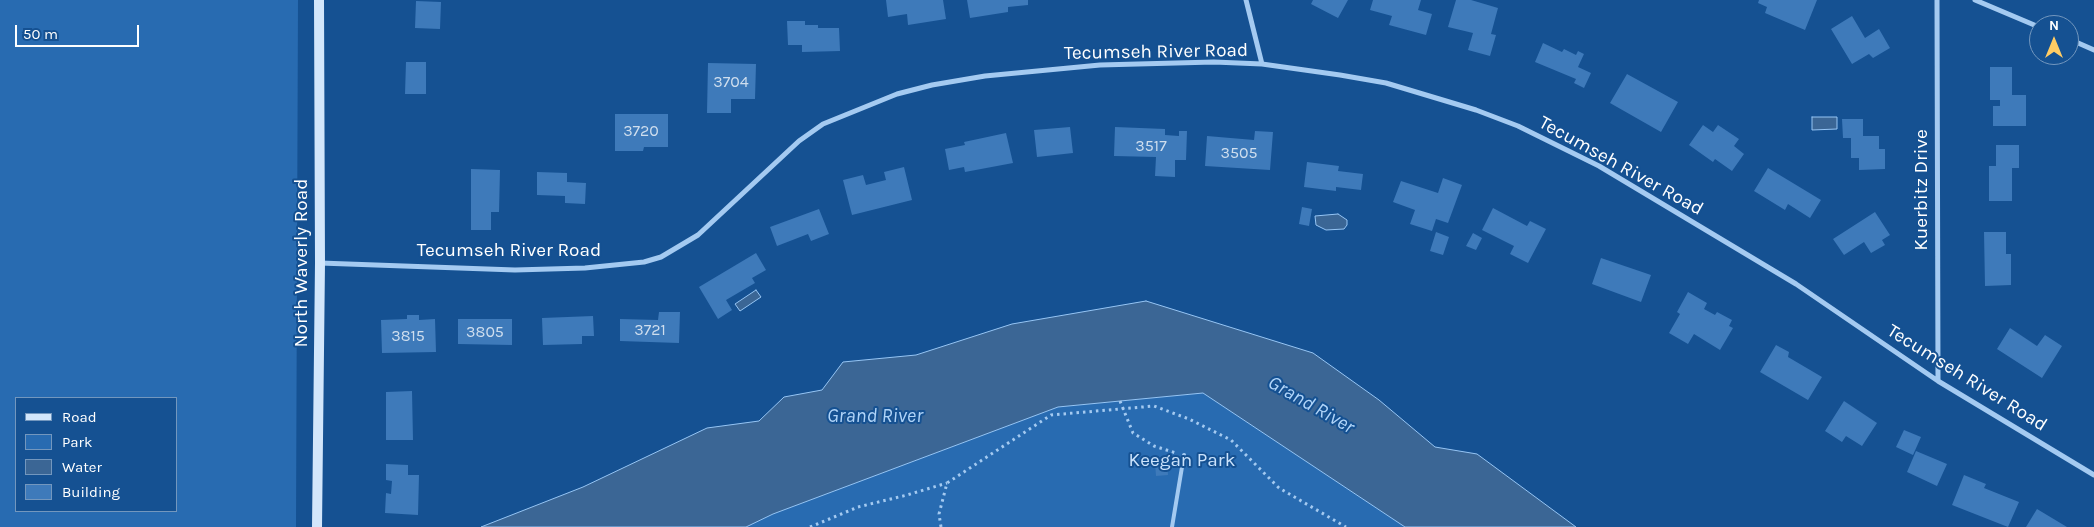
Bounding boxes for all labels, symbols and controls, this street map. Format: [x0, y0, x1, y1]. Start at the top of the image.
scale bar [18, 15, 141, 47]
north arrow [2029, 15, 2079, 65]
text: N [2049, 17, 2059, 34]
text: 50 m [23, 25, 58, 43]
street label: Tecumseh River Road [1064, 39, 1248, 65]
house number: 3704 [713, 72, 749, 92]
street label: Tecumseh River Road [1535, 111, 1707, 221]
house number: 3720 [623, 121, 659, 141]
street label: Kuerbitz Drive [1911, 129, 1933, 251]
house number: 3517 [1135, 136, 1167, 156]
house number: 3505 [1220, 143, 1258, 163]
street label: North Waverly Road [291, 179, 313, 347]
street label: Tecumseh River Road [417, 240, 601, 262]
street label: Tecumseh River Road [1883, 319, 2051, 437]
house number: 3721 [634, 320, 666, 340]
house number: 3805 [466, 322, 504, 342]
house number: 3815 [391, 326, 425, 346]
water label: Grand River [1263, 371, 1359, 439]
legend [15, 397, 178, 512]
water label: Grand River [827, 404, 923, 428]
text: Road [62, 408, 97, 426]
text: Park [62, 433, 92, 451]
park label: Keegan Park [1129, 450, 1235, 472]
text: Water [62, 458, 102, 476]
text: Building [62, 483, 120, 501]

